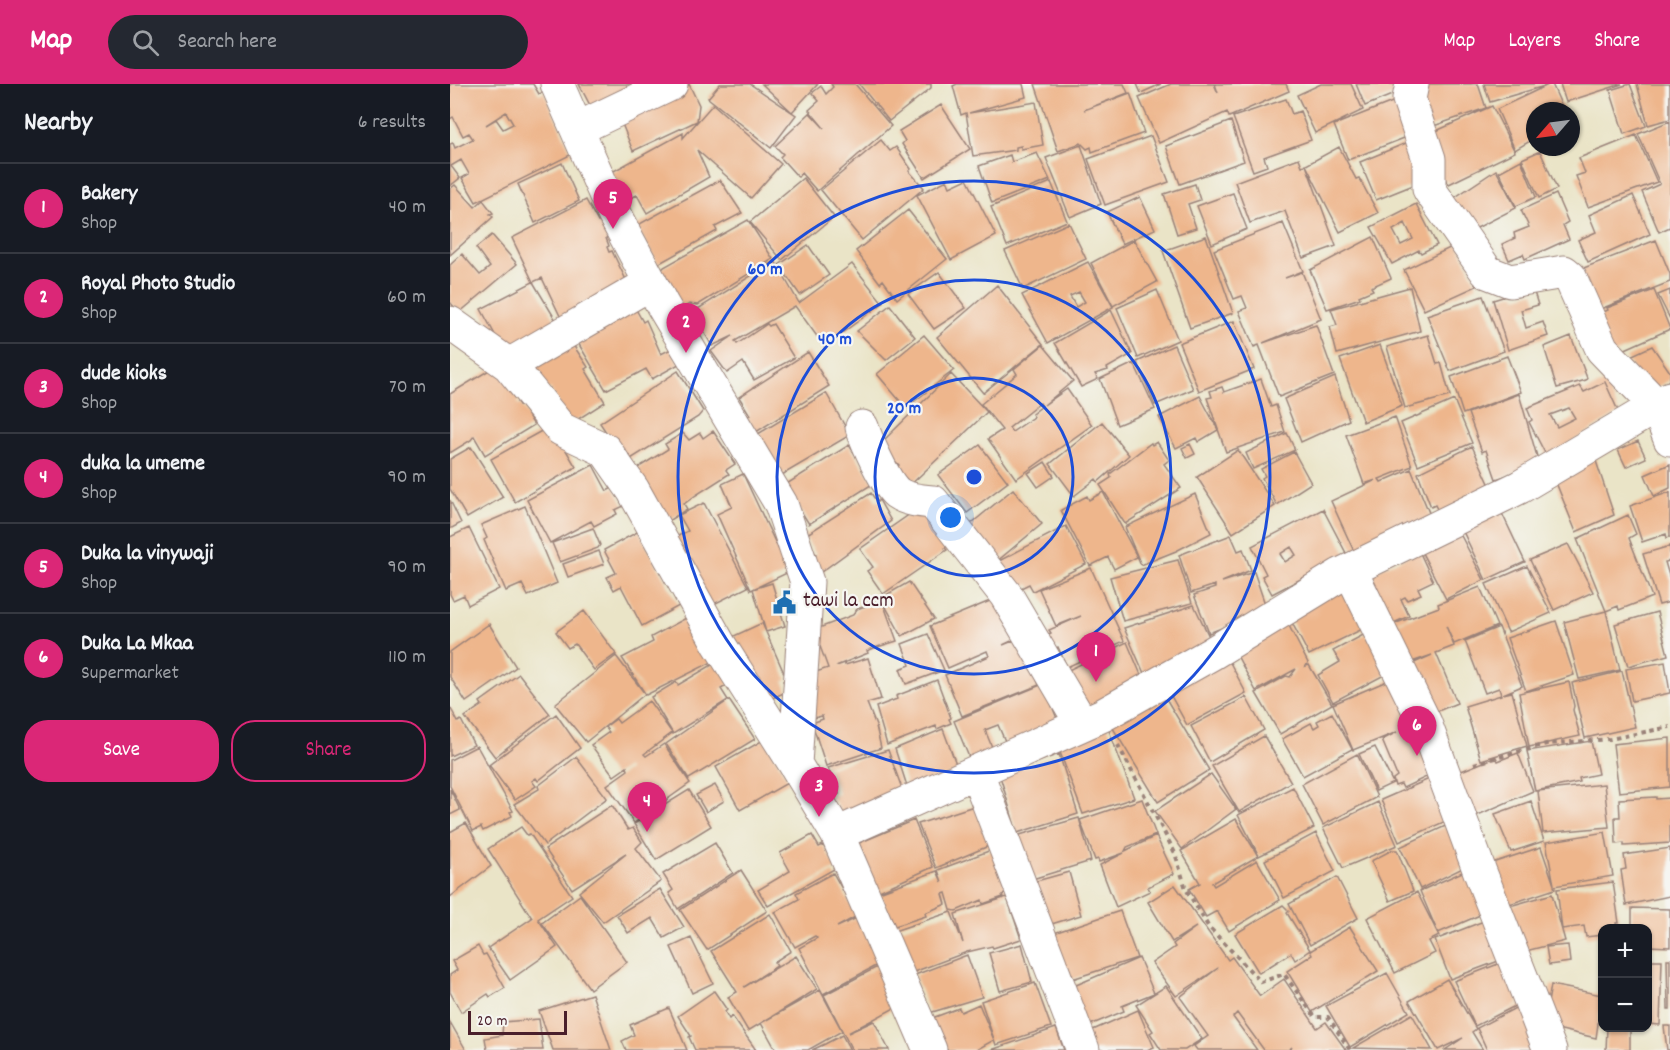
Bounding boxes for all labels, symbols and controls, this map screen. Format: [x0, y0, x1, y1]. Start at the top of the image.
search box [108, 15, 528, 69]
text: Map [30, 22, 72, 62]
icon: search [129, 26, 162, 59]
text: Search here [177, 27, 277, 58]
text: Map [1444, 27, 1475, 57]
text: Layers [1508, 27, 1561, 57]
text: Share [1594, 27, 1640, 57]
north arrow [1526, 102, 1580, 156]
text: Nearby [24, 105, 92, 142]
text: 6 results [358, 109, 426, 137]
text: Bakery [81, 179, 138, 210]
pin: 5 [594, 180, 632, 229]
text: 1 [41, 194, 46, 222]
text: 40 m [388, 194, 426, 222]
text: Shop [81, 210, 117, 238]
text: 60 m [747, 258, 783, 283]
text: Royal Photo Studio [81, 269, 235, 300]
text: 2 [39, 284, 48, 312]
text: 60 m [387, 284, 426, 312]
text: Shop [81, 300, 117, 328]
pin: 2 [666, 304, 706, 353]
text: 40 m [818, 328, 852, 353]
text: dude kioks [81, 359, 167, 390]
text: 3 [39, 374, 48, 402]
text: 70 m [389, 374, 426, 402]
text: Shop [81, 390, 117, 418]
text: 20 m [887, 397, 921, 422]
text: duka la umeme [81, 449, 205, 480]
text: 4 [39, 464, 48, 492]
text: 90 m [388, 464, 426, 492]
centre of rings [964, 467, 984, 487]
text: Shop [81, 480, 117, 508]
your location [936, 503, 965, 532]
text: Duka la vinywaji [81, 539, 213, 570]
text: 5 [39, 554, 48, 582]
text: 90 m [388, 554, 426, 582]
text: Shop [81, 570, 117, 598]
place label: tawi la ccm [803, 587, 894, 617]
public building icon: tawi la ccm [772, 589, 798, 615]
text: Duka La Mkaa [81, 629, 193, 660]
pin: 1 [1076, 632, 1116, 682]
text: 6 [39, 644, 48, 672]
text: 110 m [388, 644, 426, 672]
text: Supermarket [81, 660, 179, 688]
pin: 6 [1398, 706, 1436, 756]
button: Save [24, 720, 219, 782]
button: Share [231, 720, 426, 782]
pin: 3 [800, 768, 838, 817]
pin: 4 [628, 782, 666, 832]
map controls [1598, 924, 1652, 1032]
button: + [1598, 924, 1652, 978]
button: − [1598, 978, 1652, 1032]
scale bar [468, 1008, 567, 1036]
text: 20 m [477, 1010, 507, 1033]

